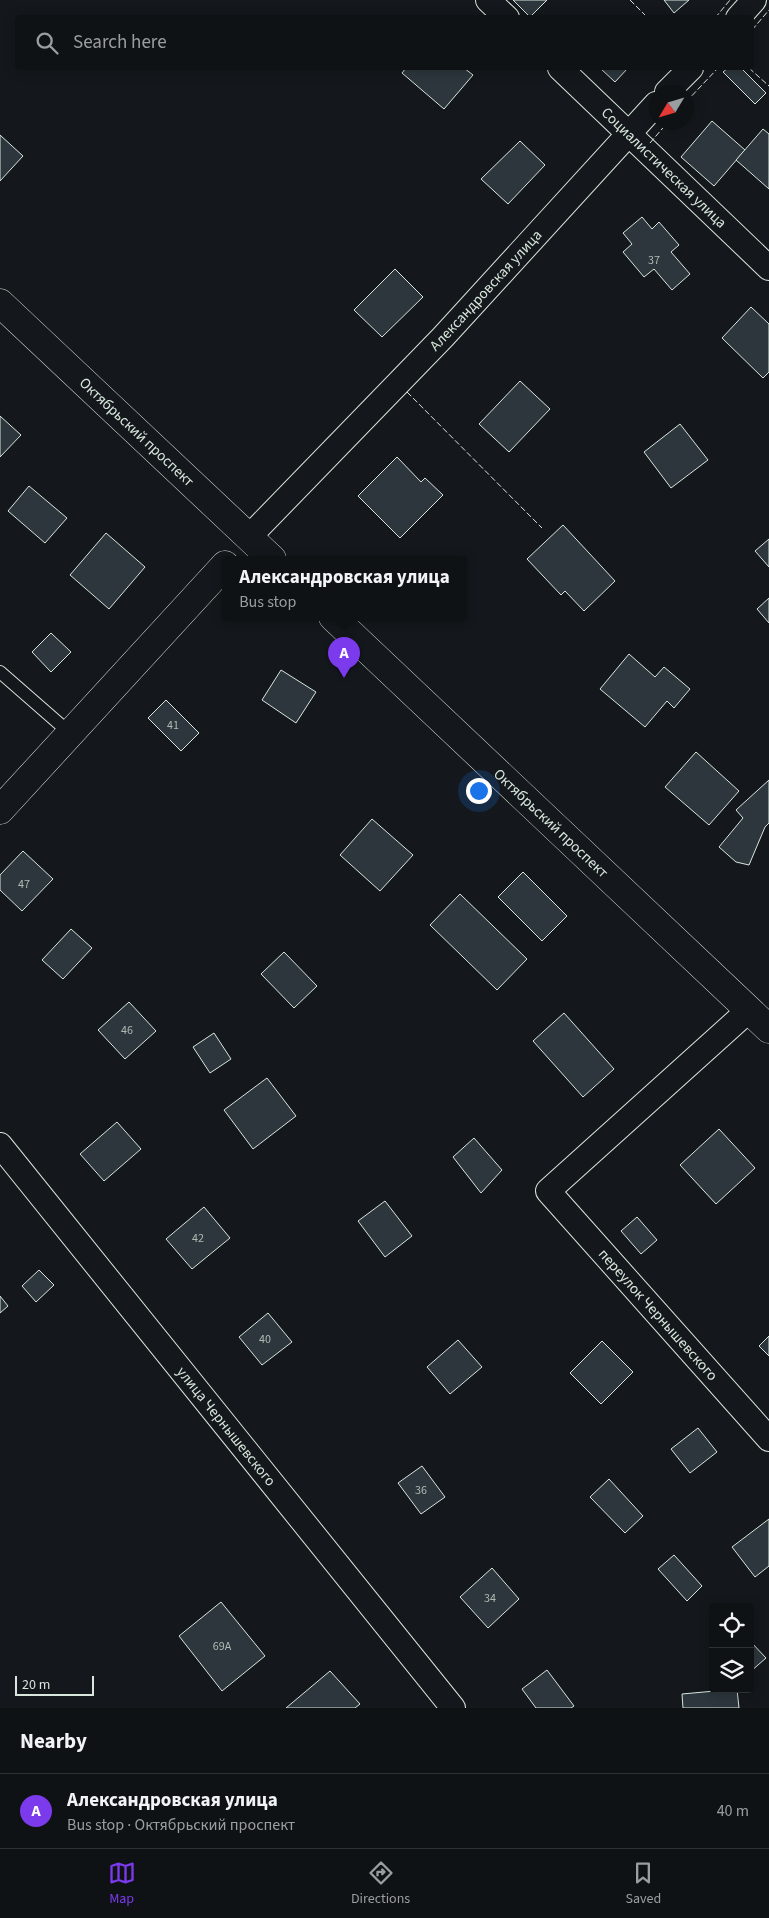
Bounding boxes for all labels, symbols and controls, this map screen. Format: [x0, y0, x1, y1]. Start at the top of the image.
search box [15, 15, 754, 70]
icon: search [33, 29, 61, 57]
text: Search here [73, 29, 167, 56]
north arrow [649, 85, 694, 130]
street label: Социалистическая улица [596, 103, 731, 233]
street label: Александровская улица [425, 225, 547, 356]
house number: 37 [648, 252, 660, 269]
street label: Октябрьский проспект [74, 373, 199, 492]
popup [222, 556, 467, 621]
text: Александровская улица [239, 564, 450, 591]
text: Bus stop [239, 591, 296, 613]
pin: A [328, 637, 360, 678]
house number: 41 [167, 717, 179, 734]
street label: Октябрьский проспект [489, 764, 613, 883]
your location [466, 778, 492, 804]
house number: 47 [18, 876, 30, 893]
house number: 46 [121, 1022, 133, 1039]
house number: 42 [192, 1230, 204, 1247]
street label: переулок Чернышевского [593, 1244, 722, 1386]
house number: 40 [259, 1331, 271, 1348]
street label: улица Чернышевского [171, 1362, 280, 1491]
house number: 36 [415, 1482, 427, 1499]
house number: 34 [484, 1590, 496, 1607]
map controls [709, 1603, 754, 1693]
button: locate [709, 1603, 754, 1648]
house number: 69А [213, 1638, 232, 1655]
button: layers [709, 1648, 754, 1693]
scale bar [15, 1673, 94, 1696]
text: 20 m [22, 1675, 50, 1695]
text: Nearby [20, 1726, 87, 1756]
text: Александровская улица [67, 1787, 278, 1814]
text: A [31, 1800, 41, 1822]
text: 40 m [717, 1800, 749, 1822]
text: Bus stop · Октябрьский проспект [67, 1814, 295, 1836]
tab: Map [108, 1859, 136, 1909]
tab: Directions [351, 1859, 410, 1909]
tab: Saved [626, 1859, 661, 1909]

